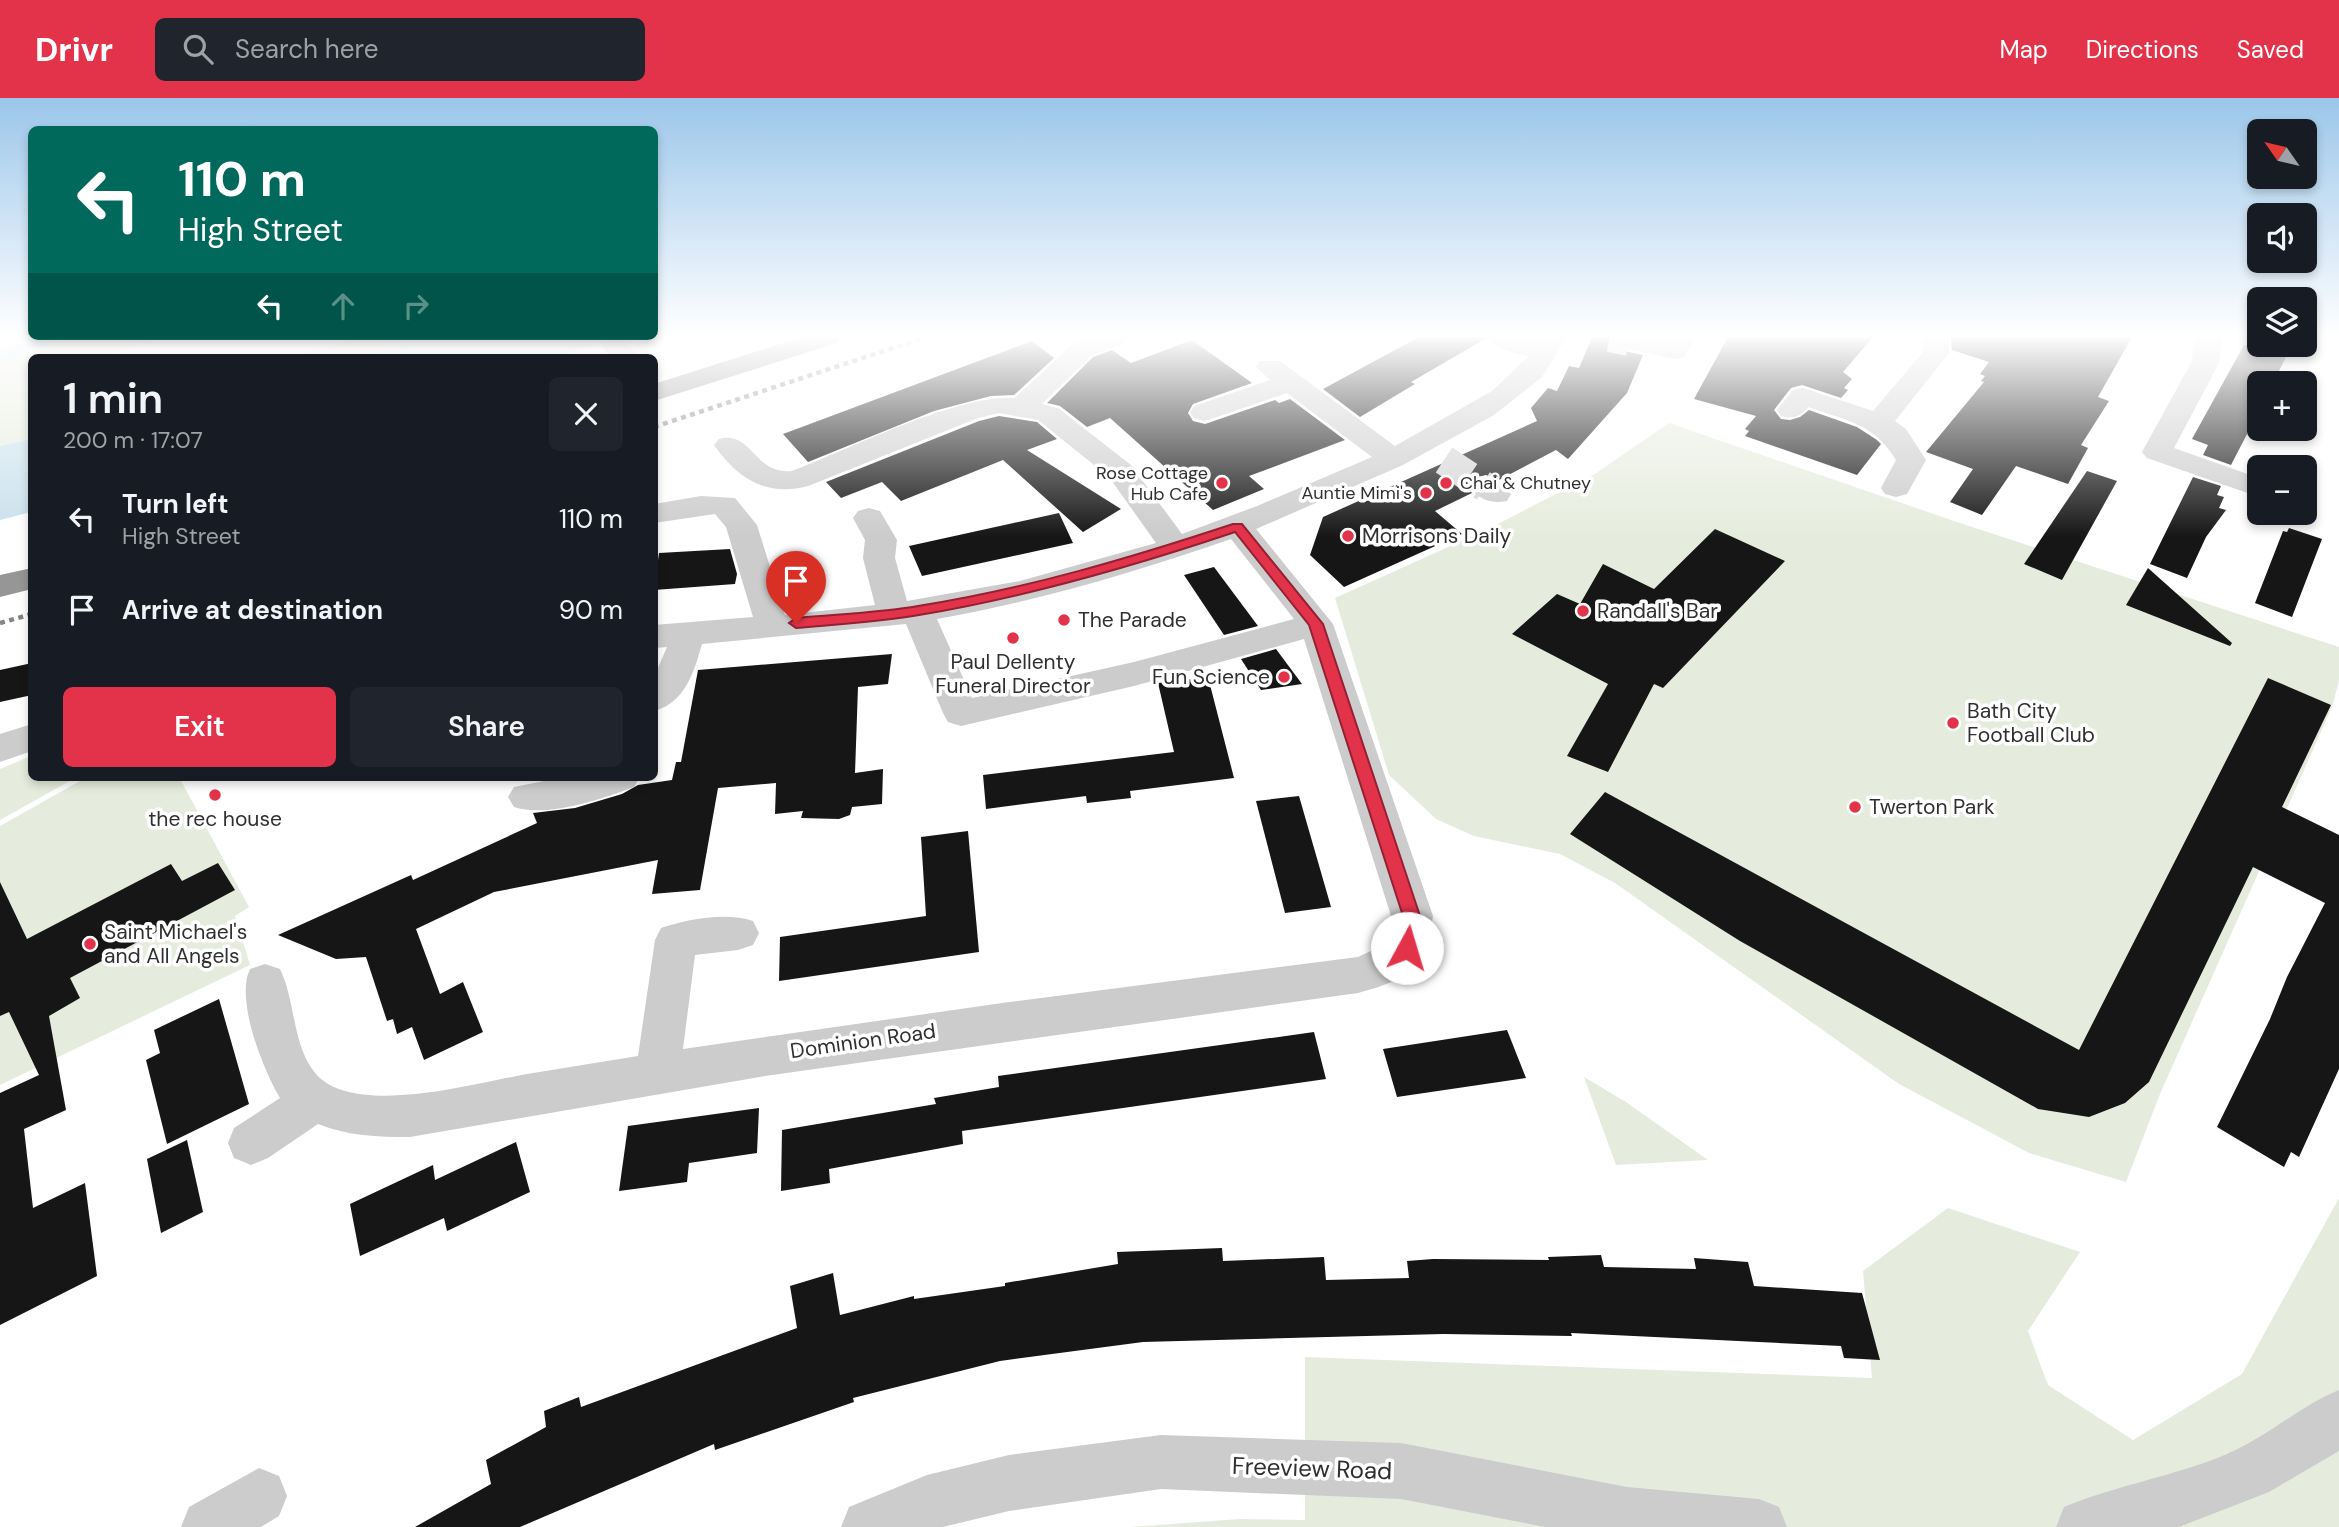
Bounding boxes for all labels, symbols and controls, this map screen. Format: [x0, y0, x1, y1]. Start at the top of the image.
search box [155, 18, 645, 81]
text: Drivr [35, 28, 113, 71]
icon: search [179, 30, 217, 68]
text: Search here [235, 32, 378, 66]
text: Map [2000, 34, 2048, 65]
text: Directions [2086, 34, 2199, 65]
text: Saved [2237, 34, 2304, 65]
north arrow [2247, 119, 2317, 189]
map controls [2247, 119, 2317, 525]
text: 110 m [178, 147, 306, 211]
icon: left [63, 154, 154, 245]
button: sound [2247, 203, 2317, 273]
text: High Street [178, 209, 343, 251]
icon: left [251, 287, 289, 325]
icon: ahead [324, 287, 362, 325]
icon: right [397, 287, 435, 325]
button: layers [2247, 287, 2317, 357]
text: 1 min [63, 371, 163, 426]
button: + [2247, 371, 2317, 441]
button: close [549, 377, 623, 451]
text: 200 m · 17:07 [63, 425, 203, 455]
button: − [2247, 455, 2317, 525]
place label: Rose Cottage Hub Cafe [1096, 461, 1208, 506]
place label: Chai & Chutney [1460, 471, 1591, 495]
marker: Rose Cottage Hub Cafe [1214, 475, 1230, 491]
marker: Chai & Chutney [1438, 475, 1454, 491]
place label: Auntie Mimi's [1301, 481, 1412, 505]
marker: Auntie Mimi's [1418, 485, 1434, 501]
text: Turn left [122, 487, 229, 521]
icon: left [63, 500, 101, 538]
text: 110 m [559, 502, 623, 536]
text: High Street [122, 521, 241, 551]
place label: Morrisons Daily [1362, 522, 1511, 550]
marker: Morrisons Daily [1340, 528, 1356, 544]
pin [766, 551, 826, 623]
icon: arrive [777, 562, 815, 600]
icon: arrive [63, 591, 101, 629]
text: Arrive at destination [122, 593, 383, 627]
text: 90 m [559, 593, 623, 627]
place label: Randall's Bar [1597, 597, 1718, 625]
marker: Randall's Bar [1575, 603, 1591, 619]
place label: The Parade [1078, 606, 1187, 634]
marker: The Parade [1056, 612, 1072, 628]
marker: Paul Dellenty Funeral Director [1005, 630, 1021, 646]
place label: Paul Dellenty Funeral Director [935, 648, 1091, 700]
place label: Fun Science [1152, 663, 1270, 691]
marker: Fun Science [1276, 669, 1292, 685]
button: Exit [63, 687, 336, 767]
button: Share [350, 687, 623, 767]
place label: Bath City Football Club [1967, 697, 2095, 749]
marker: Bath City Football Club [1945, 715, 1961, 731]
marker: the rec house [207, 787, 223, 803]
place label: Twerton Park [1869, 793, 1995, 821]
marker: Twerton Park [1847, 799, 1863, 815]
place label: the rec house [148, 805, 282, 833]
position arrow [1370, 911, 1444, 985]
place label: Saint Michael's and All Angels [104, 918, 247, 970]
marker: Saint Michael's and All Angels [82, 936, 98, 952]
street label: Dominion Road [788, 1017, 938, 1065]
street label: Freeview Road [1231, 1450, 1393, 1486]

